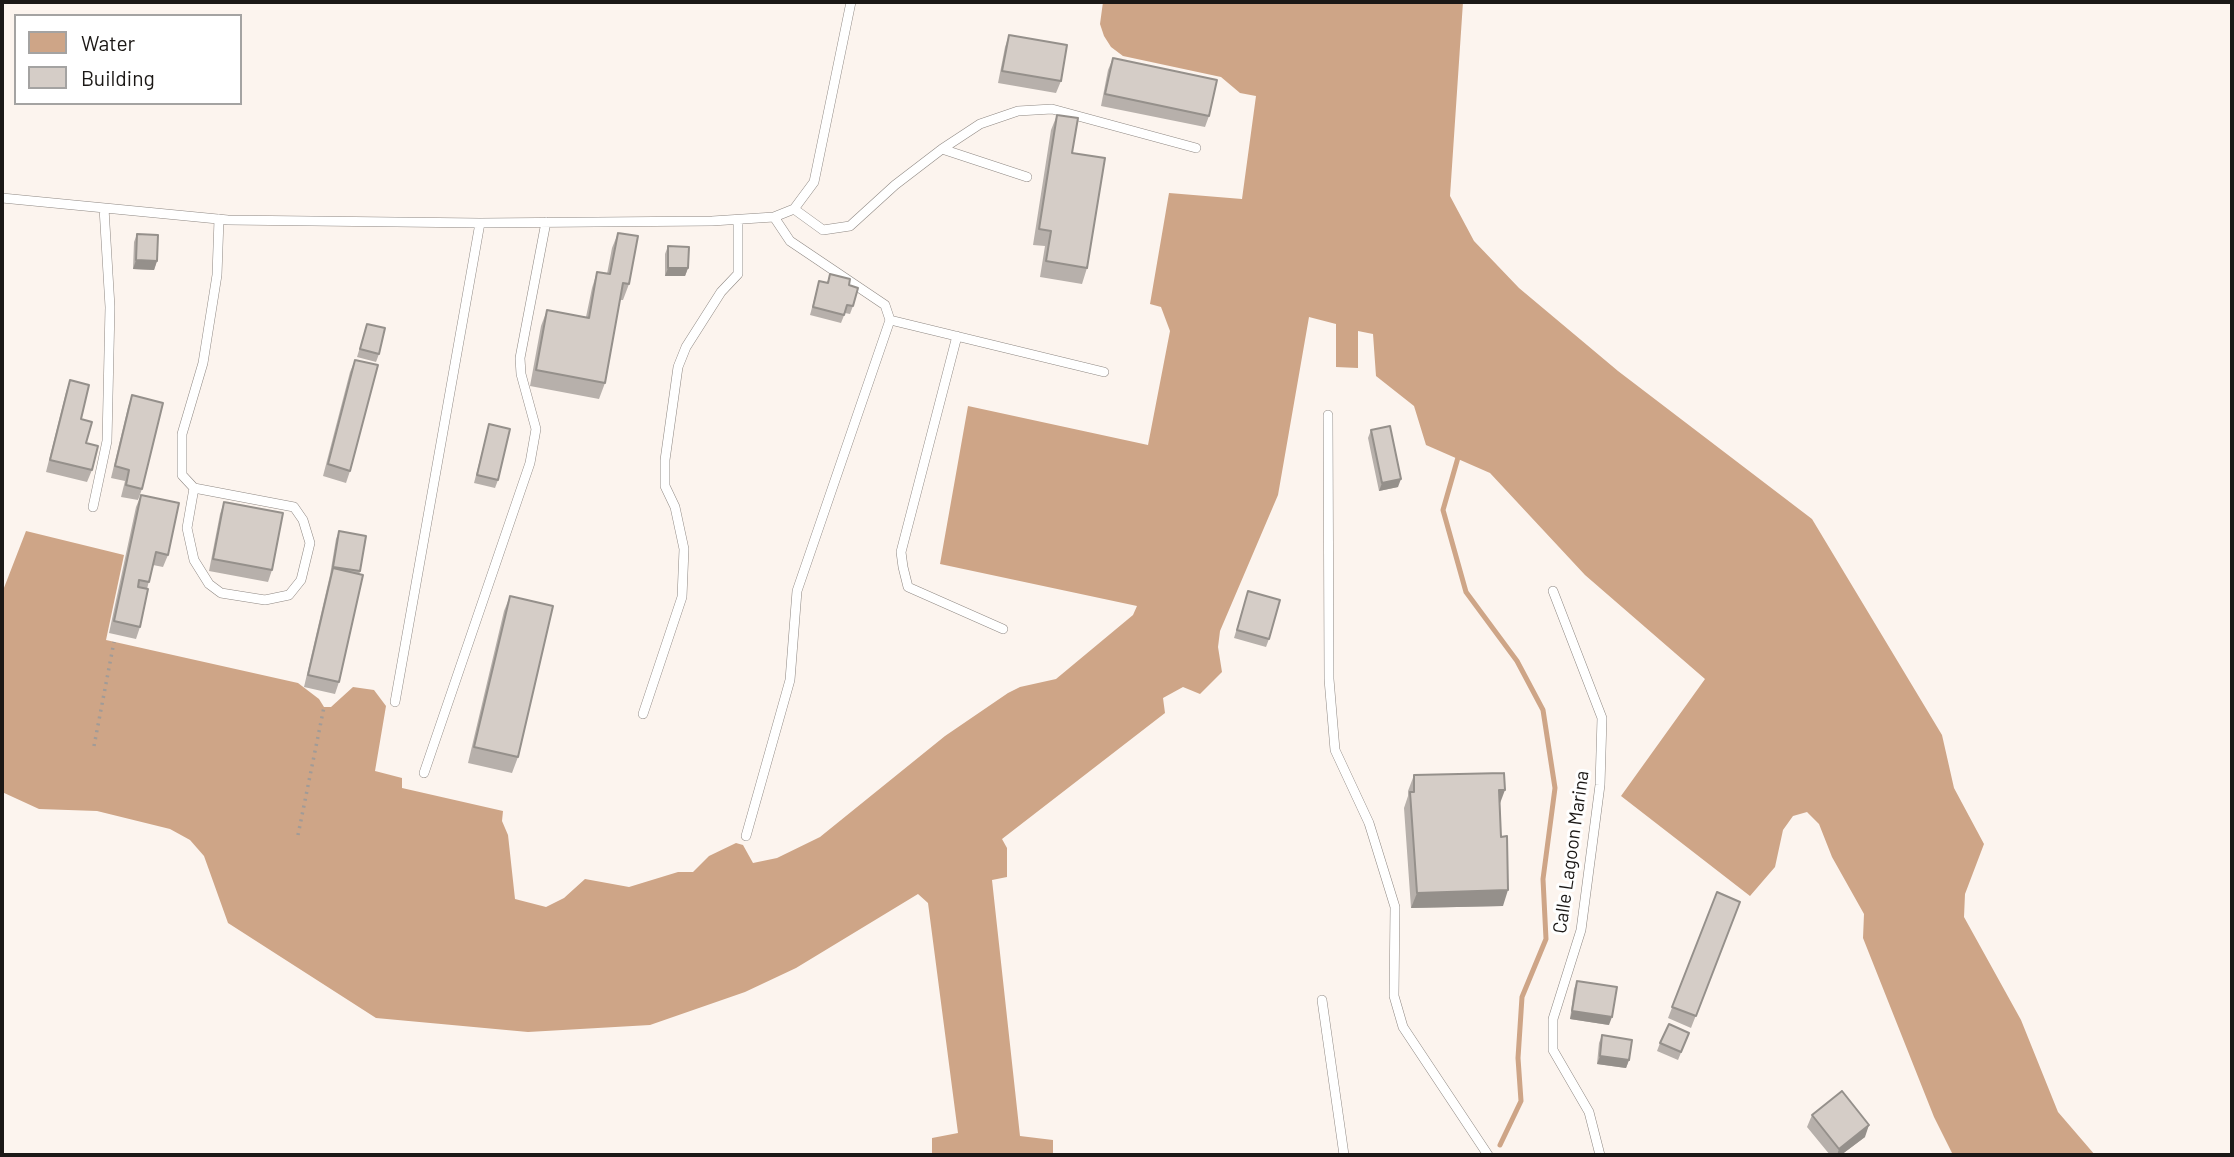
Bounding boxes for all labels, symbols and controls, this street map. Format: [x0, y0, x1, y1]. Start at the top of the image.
legend [14, 14, 242, 105]
text: Water [81, 30, 135, 55]
text: Building [81, 65, 155, 90]
street label: Calle Lagoon Marina [1548, 769, 1594, 935]

